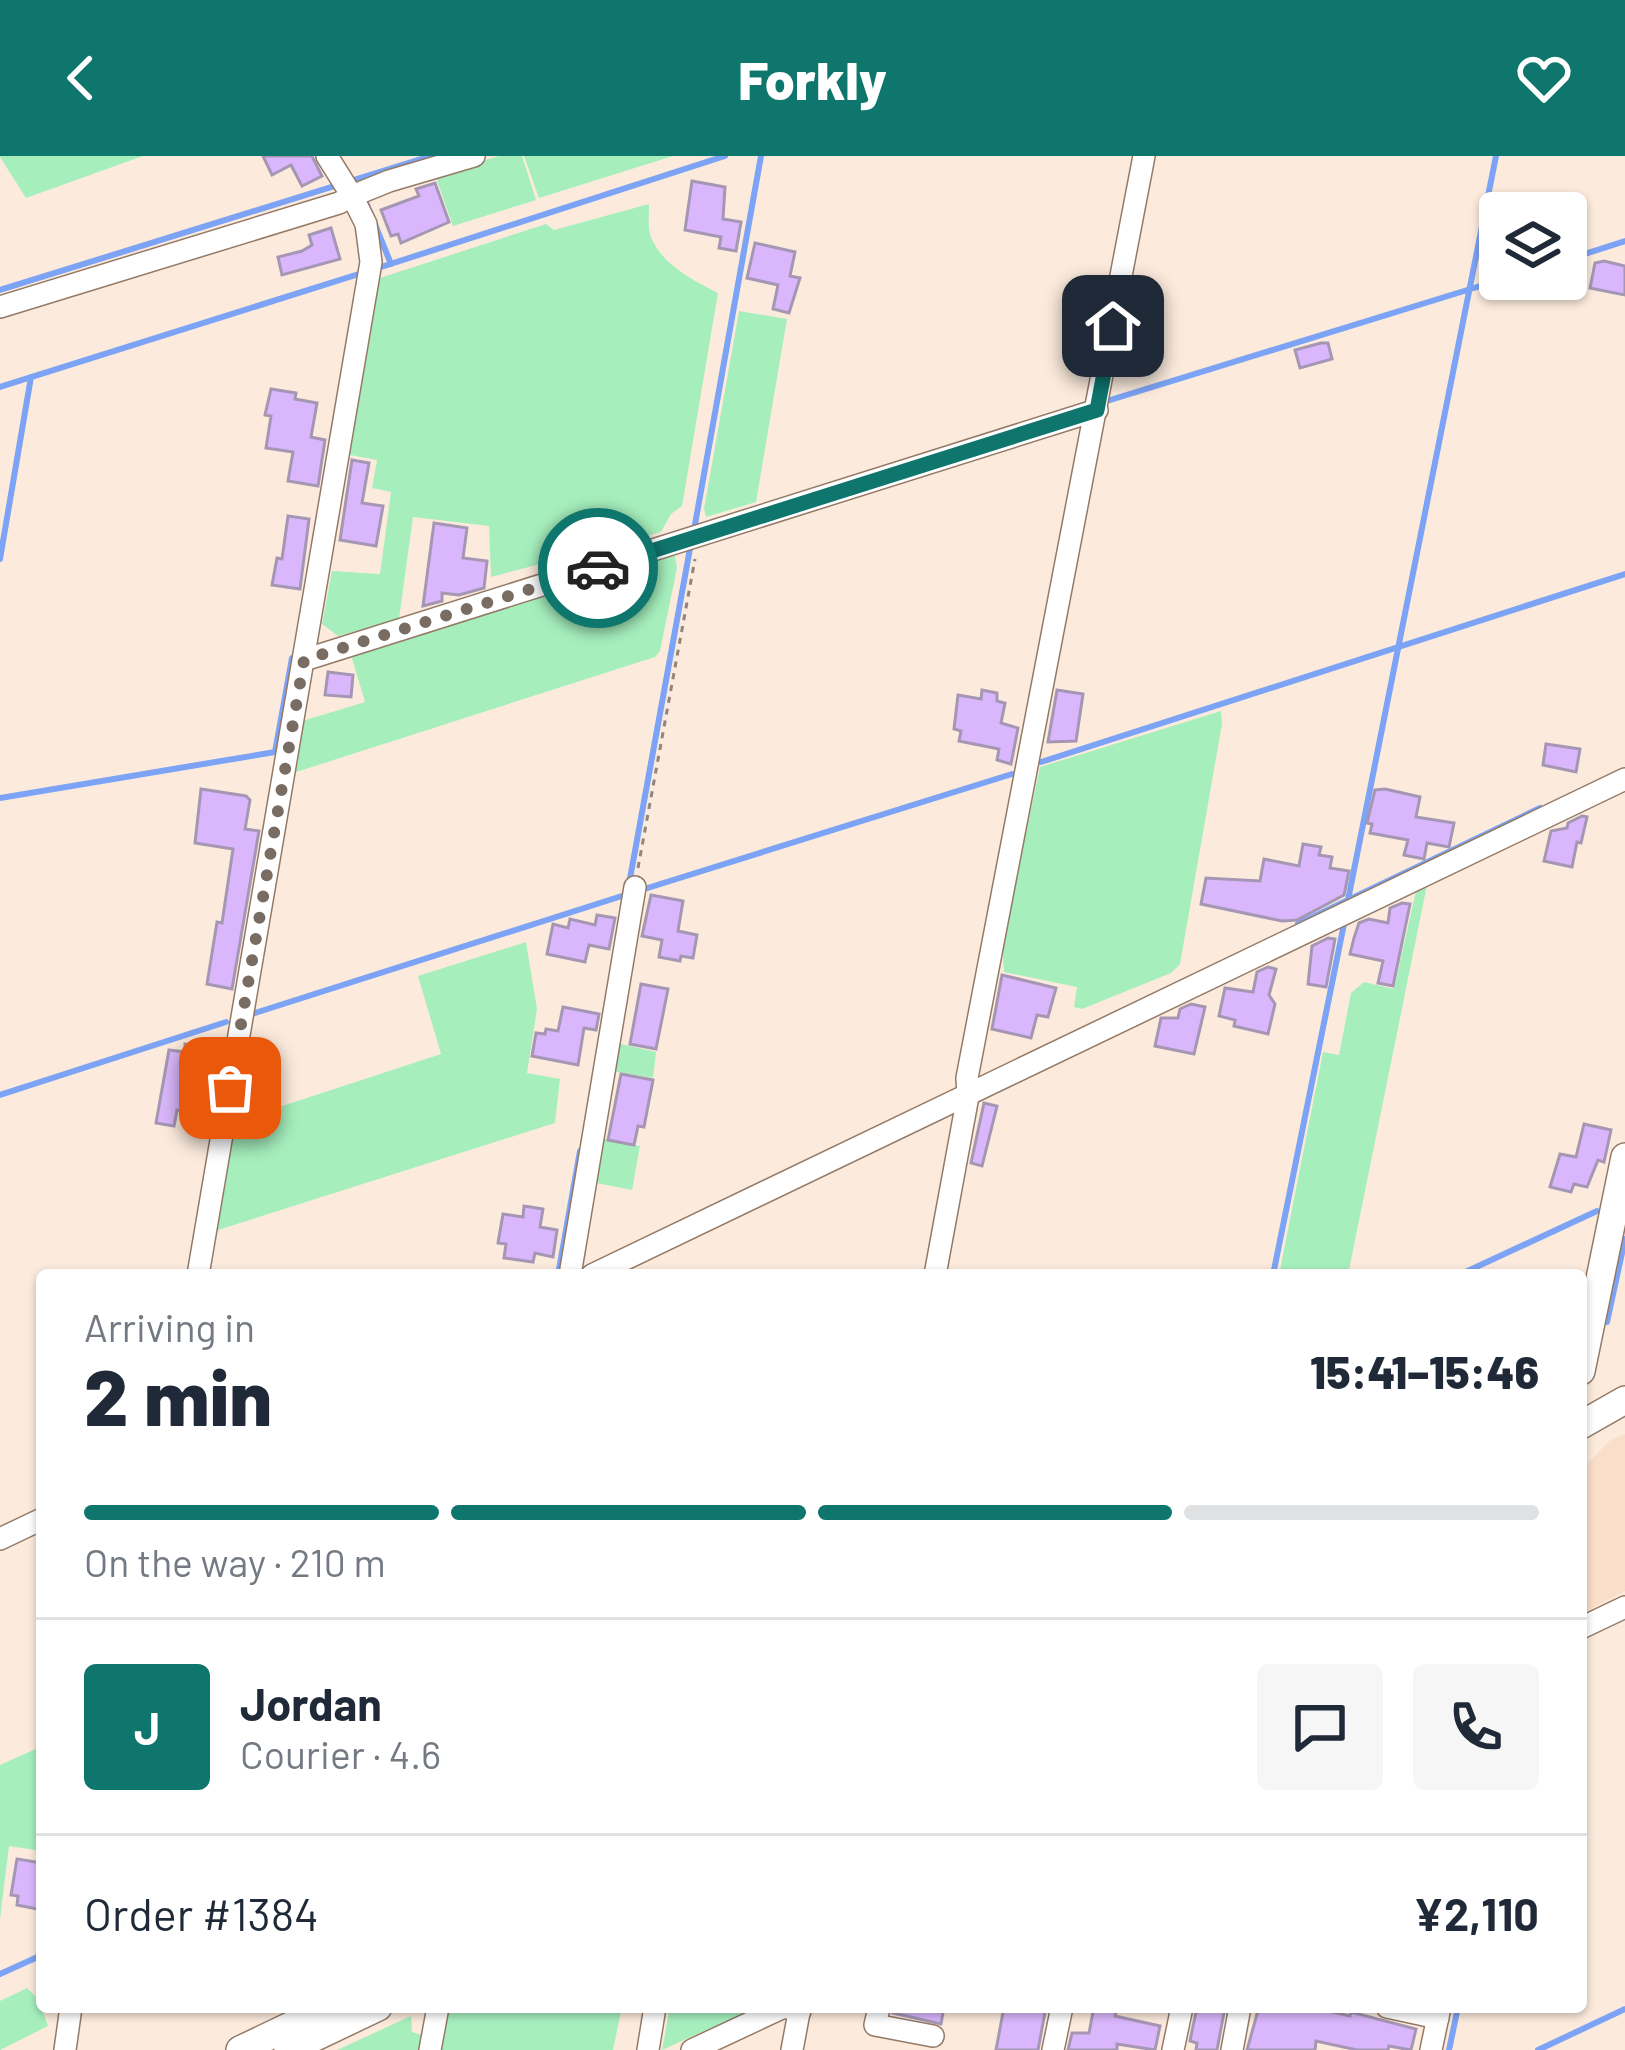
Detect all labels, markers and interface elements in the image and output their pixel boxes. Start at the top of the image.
icon: back [48,45,114,111]
icon: heart [1511,45,1577,111]
text: Forkly [738,46,887,111]
map controls [1479,192,1587,300]
button: layers [1479,192,1587,300]
pin [1062,275,1164,377]
icon: home [1080,293,1146,359]
courier [538,508,658,628]
icon: car [565,535,631,601]
pin [179,1037,281,1139]
icon: bag [197,1055,263,1121]
text: Arriving in [84,1303,255,1350]
text: 15:41–15:46 [1310,1344,1539,1398]
text: 2 min [84,1348,272,1442]
text: On the way · 210 m [84,1538,386,1585]
button: chat [1257,1664,1383,1790]
button: phone [1413,1664,1539,1790]
text: Jordan [240,1676,382,1730]
text: J [134,1700,160,1754]
text: Courier · 4.6 [240,1730,441,1777]
text: Order #1384 [84,1886,319,1940]
text: ¥2,110 [1413,1886,1539,1940]

